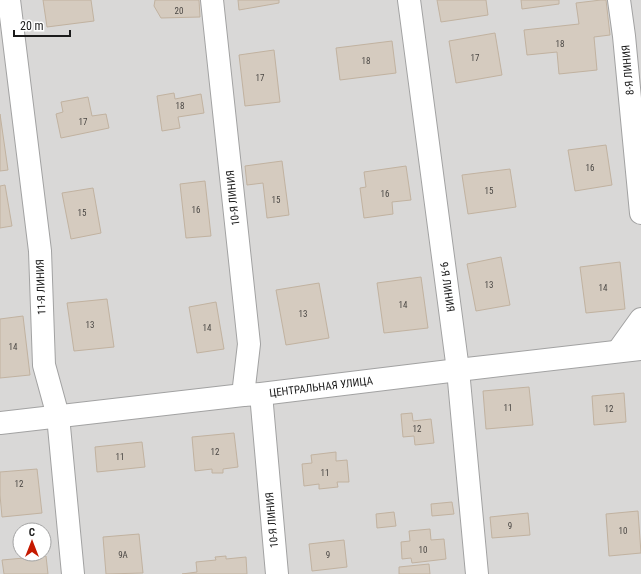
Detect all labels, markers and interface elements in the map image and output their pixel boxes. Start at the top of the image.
house number: 20 [175,6,183,16]
scale bar [14,12,70,38]
text: 20 m [20,19,44,33]
house number: 18 [556,39,564,49]
street label: 8-Я ЛИНИЯ [619,44,637,96]
house number: 17 [471,53,480,63]
house number: 18 [362,56,370,66]
house number: 17 [256,73,265,83]
house number: 18 [176,101,184,111]
house number: 17 [79,117,88,127]
house number: 16 [586,163,594,173]
street label: 10-Я ЛИНИЯ [224,170,242,226]
house number: 15 [485,186,494,196]
house number: 16 [381,189,389,199]
house number: 15 [272,195,281,205]
house number: 16 [192,205,200,215]
house number: 15 [78,208,87,218]
street label: 11-Я ЛИНИЯ [34,259,48,315]
street label: 9-Я ЛИНИЯ [437,261,457,313]
house number: 13 [485,280,493,290]
house number: 14 [599,283,608,293]
house number: 14 [399,300,408,310]
house number: 13 [299,309,307,319]
house number: 13 [86,320,94,330]
house number: 14 [203,323,212,333]
house number: 14 [9,342,18,352]
street label: ЦЕНТРАЛЬНАЯ УЛИЦА [268,374,374,400]
house number: 11 [504,403,512,413]
house number: 12 [605,404,614,414]
house number: 12 [413,424,422,434]
house number: 12 [211,447,220,457]
house number: 11 [116,452,124,462]
house number: 11 [321,468,329,478]
house number: 12 [15,479,24,489]
street label: 10-Я ЛИНИЯ [263,492,281,548]
house number: 9 [508,521,512,531]
north arrow [12,522,52,562]
text: С [29,526,35,539]
house number: 10 [619,526,627,536]
house number: 10 [419,545,427,555]
house number: 9А [118,550,128,560]
house number: 9 [326,550,330,560]

